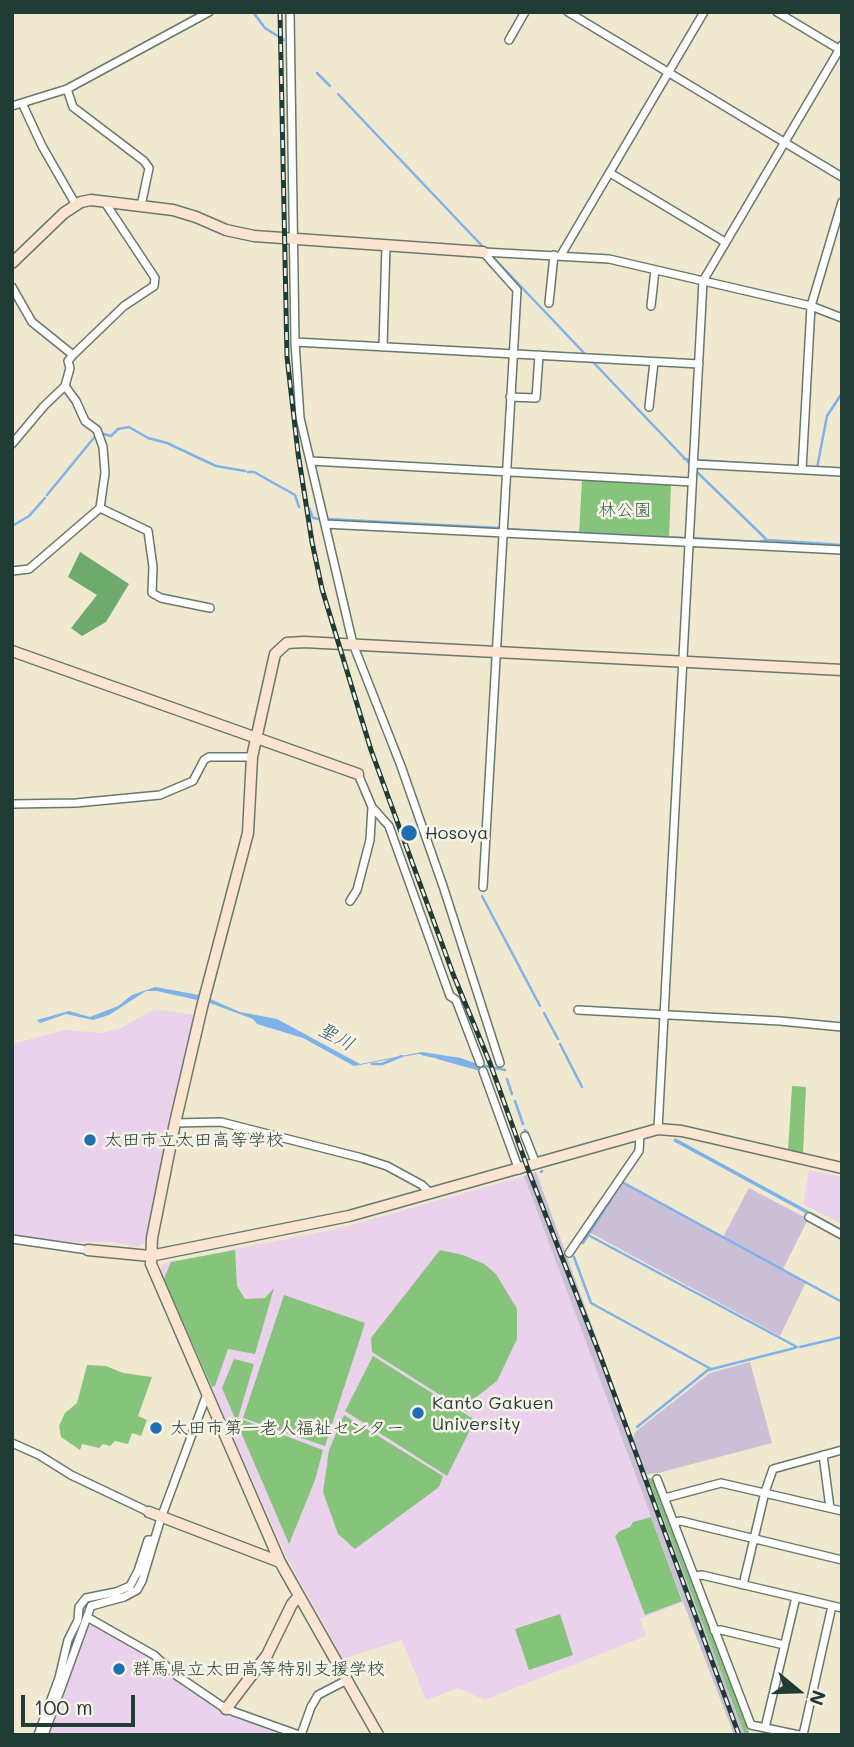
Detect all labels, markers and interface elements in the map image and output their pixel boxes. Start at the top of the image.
park label: 林公園 [598,499,652,521]
place label: Hosoya [425,822,489,844]
marker: Hosoya [399,823,419,843]
water label: 聖川 [314,1018,358,1056]
place label: 太田市立太田高等学校 [104,1129,284,1151]
marker: 太田市立太田高等学校 [82,1132,98,1148]
place label: Kanto Gakuen University [432,1392,554,1434]
marker: Kanto Gakuen University [410,1405,426,1421]
place label: 太田市第一老人福祉センター [170,1417,404,1439]
marker: 太田市第一老人福祉センター [148,1420,164,1436]
north arrow [763,1656,833,1726]
place label: 群馬県立太田高等特別支援学校 [133,1658,385,1680]
marker: 群馬県立太田高等特別支援学校 [111,1661,127,1677]
scale bar [24,1680,138,1724]
text: N [804,1687,832,1709]
text: 100 m [34,1693,93,1720]

